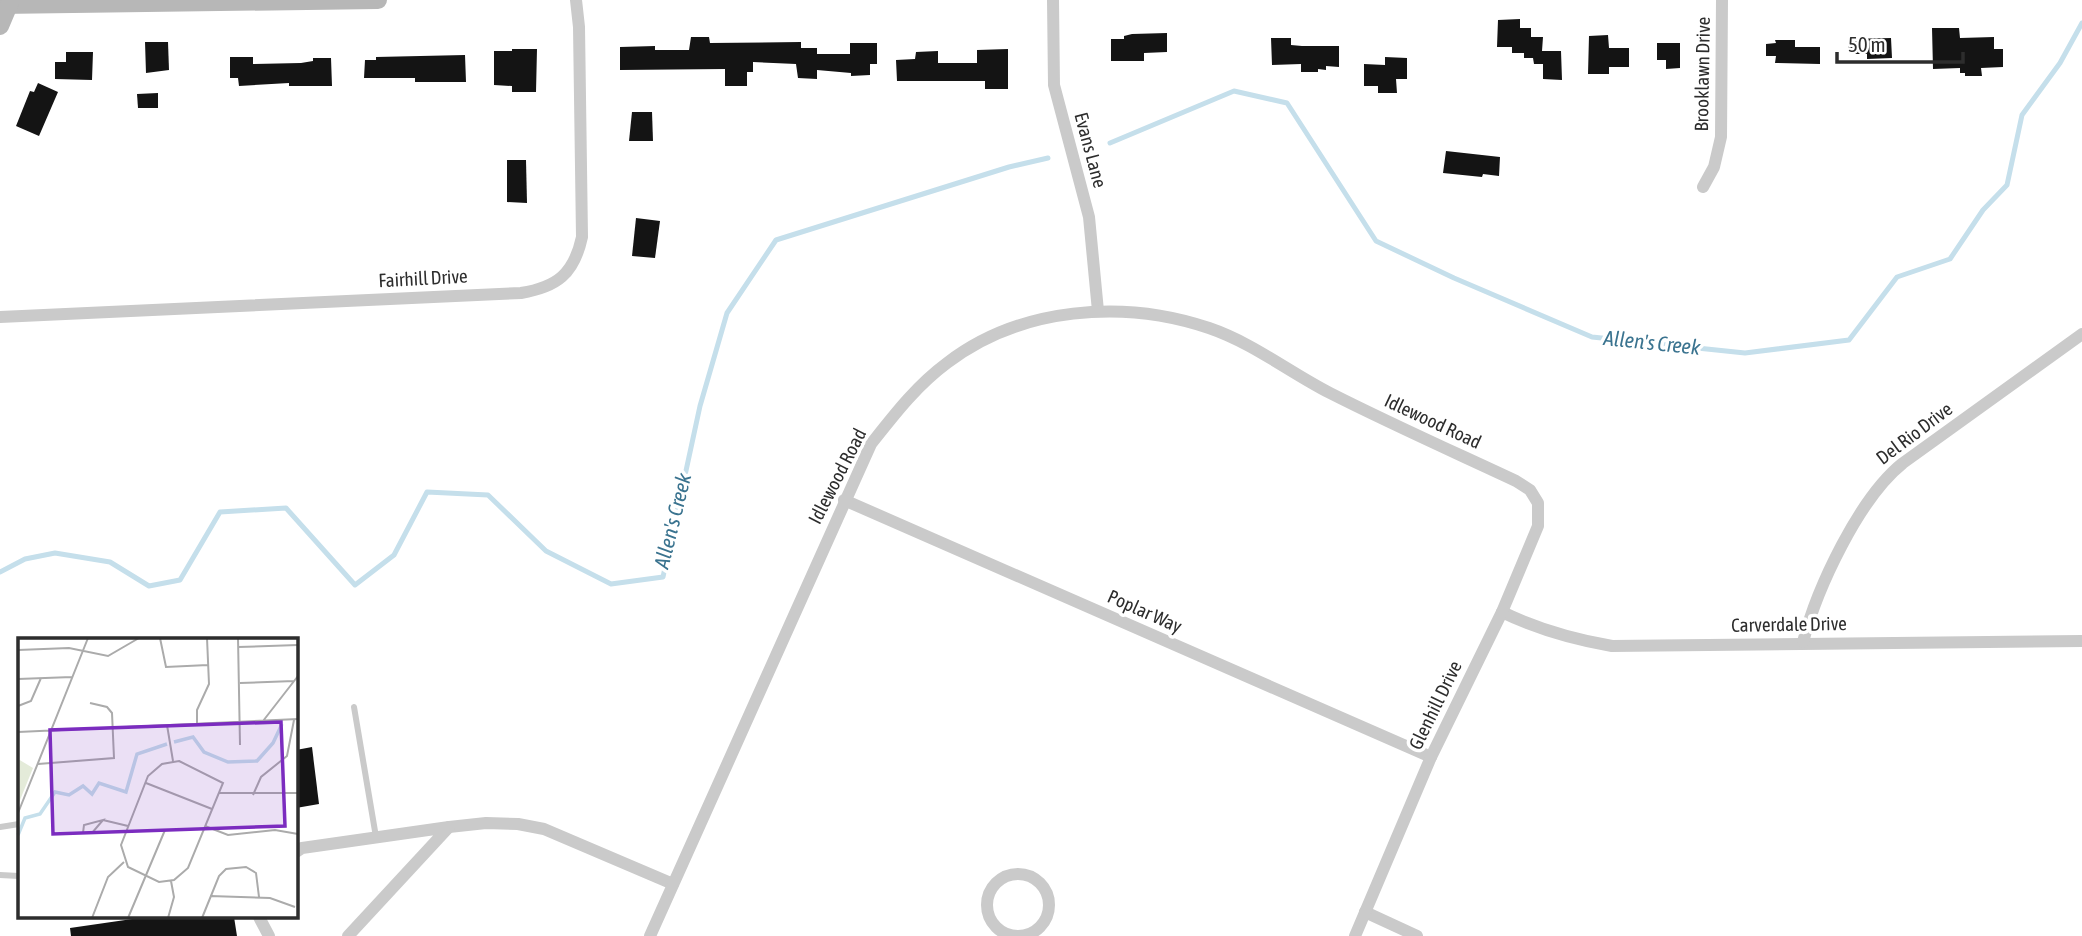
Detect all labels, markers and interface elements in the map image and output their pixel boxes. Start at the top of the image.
street label: Brooklawn Drive [1690,16,1714,132]
scale bar [1837,21,1963,65]
text: 50 m [1848,32,1886,56]
street label: Evans Lane [1070,110,1112,190]
street label: Fairhill Drive [378,265,468,291]
water label: Allen's Creek [1602,325,1702,359]
street label: Idlewood Road [1381,389,1485,453]
street label: Del Rio Drive [1872,397,1956,469]
street label: Idlewood Road [804,425,870,527]
water label: Allen's Creek [648,470,696,572]
street label: Poplar Way [1104,585,1186,637]
street label: Carverdale Drive [1731,612,1847,636]
inset map [18,638,298,918]
street label: Glenhill Drive [1404,657,1466,753]

